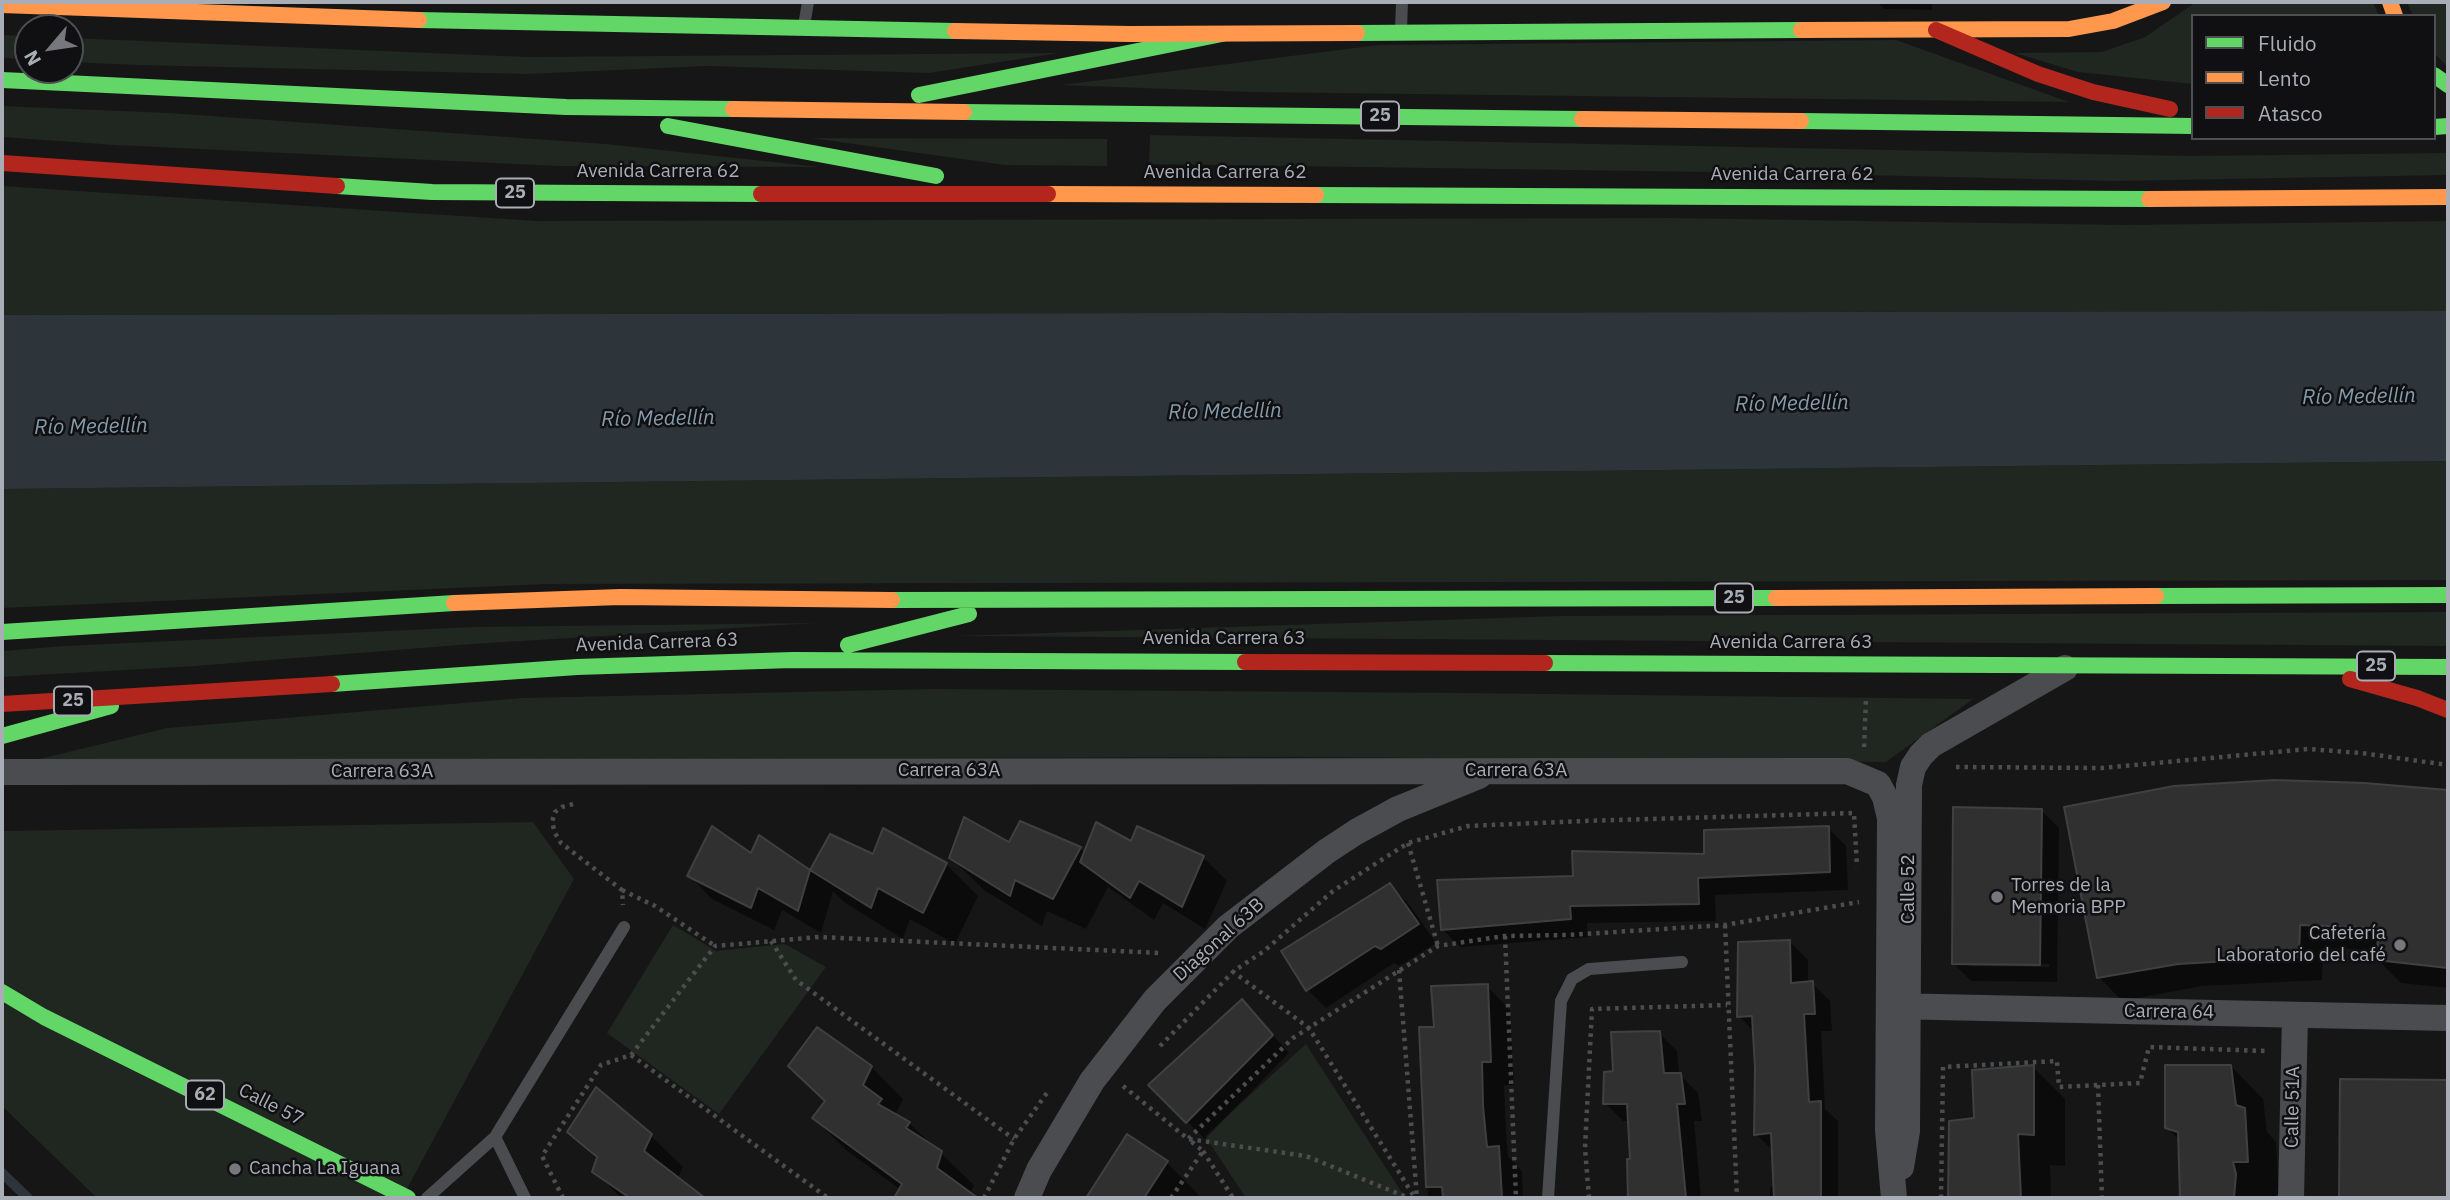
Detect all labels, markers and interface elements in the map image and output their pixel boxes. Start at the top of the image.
north arrow [14,14,84,84]
legend [2191,14,2436,140]
text: Fluido [2258,29,2317,57]
text: N [19,46,46,70]
text: Lento [2258,64,2311,92]
text: Atasco [2258,99,2322,127]
road number: 25 [1361,102,1399,131]
street label: Avenida Carrera 62 [576,161,740,183]
street label: Avenida Carrera 62 [1143,162,1307,184]
street label: Avenida Carrera 62 [1710,164,1874,186]
road number: 25 [496,178,534,208]
water label: Río Medellín [2302,383,2416,411]
water label: Río Medellín [1735,390,1849,418]
water label: Río Medellín [1168,398,1282,426]
water label: Río Medellín [601,405,715,433]
water label: Río Medellín [34,413,148,441]
road number: 25 [1715,584,1753,612]
street label: Avenida Carrera 63 [1142,628,1306,650]
street label: Avenida Carrera 63 [575,629,739,657]
street label: Avenida Carrera 63 [1709,632,1873,654]
road number: 25 [2357,652,2395,680]
road number: 25 [54,686,92,716]
street label: Carrera 63A [898,760,1000,782]
street label: Carrera 63A [1465,760,1567,782]
street label: Carrera 63A [331,761,433,783]
street label: Calle 52 [1898,854,1920,924]
place label: Torres de la Memoria BPP [2011,875,2126,919]
marker: Torres de la Memoria BPP [1989,889,2005,905]
street label: Diagonal 63B [1169,893,1269,987]
place label: Cafetería Laboratorio del café [2216,923,2386,967]
marker: Cafetería Laboratorio del café [2392,937,2408,953]
street label: Carrera 64 [2124,1000,2214,1024]
street label: Calle 51A [2281,1066,2305,1148]
street label: Calle 57 [235,1079,307,1131]
road number: 62 [186,1080,224,1110]
place label: Cancha La Iguana [249,1158,400,1180]
marker: Cancha La Iguana [227,1161,243,1177]

